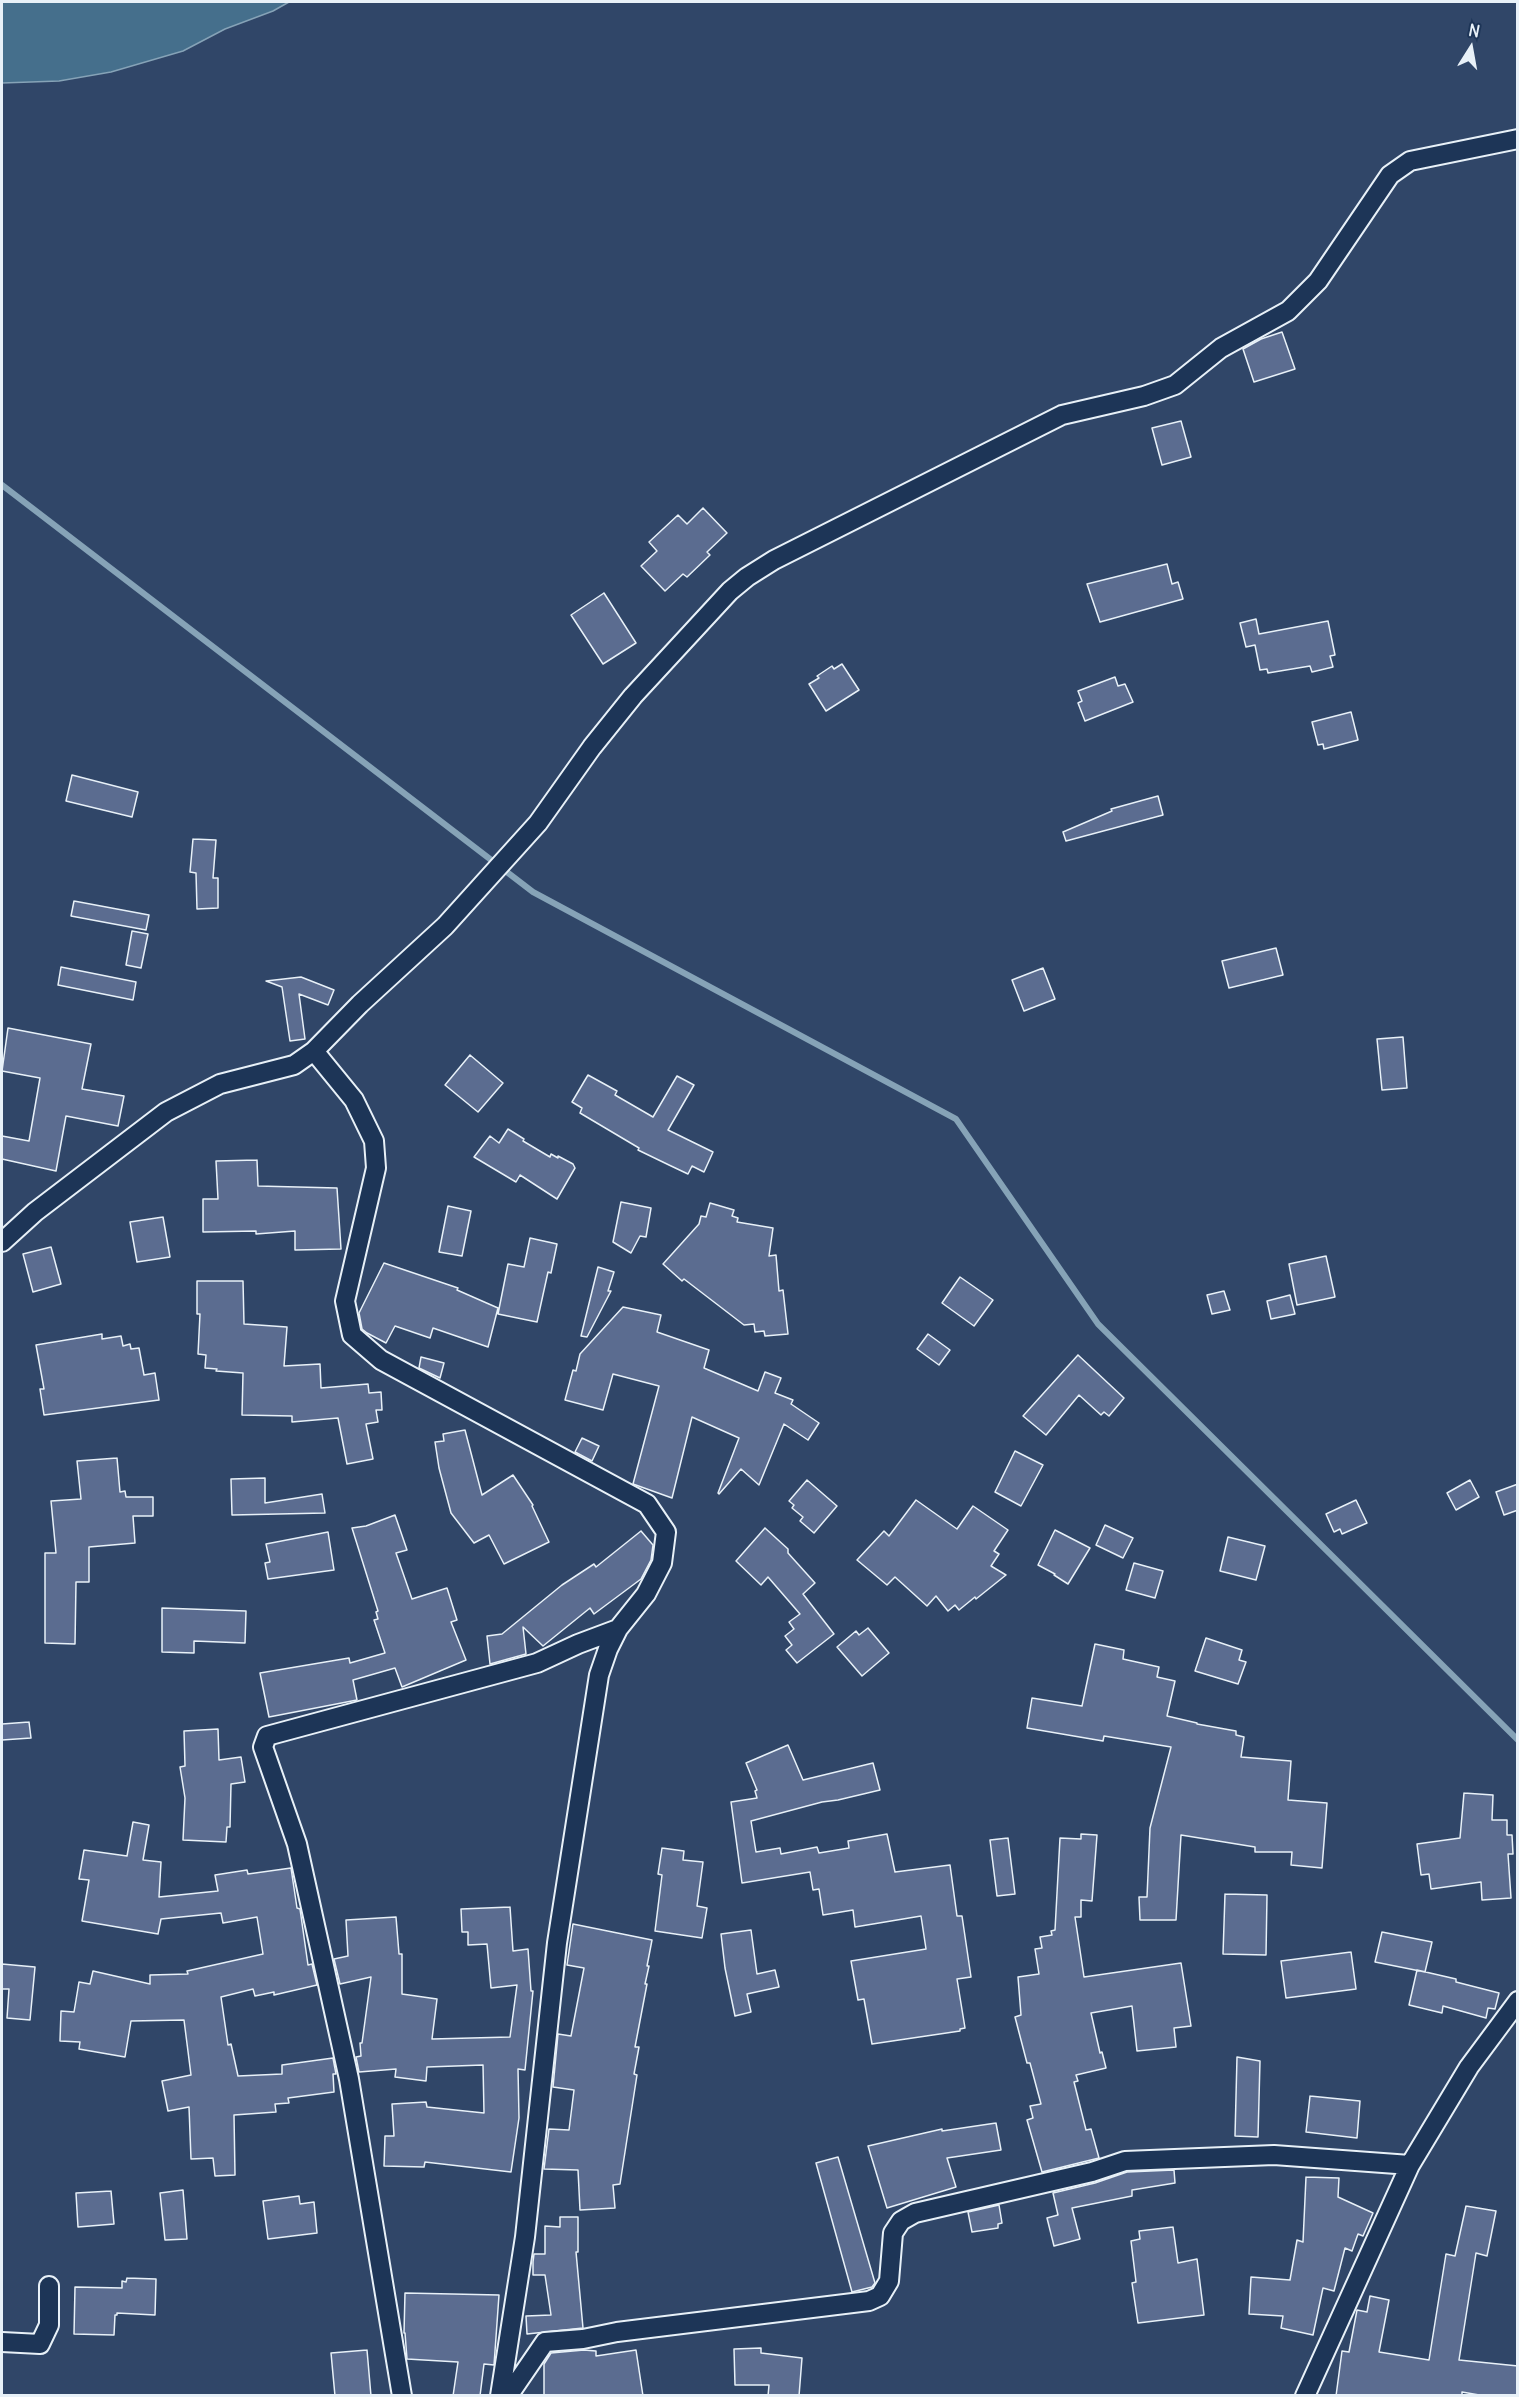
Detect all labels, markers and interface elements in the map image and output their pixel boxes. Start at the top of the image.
north arrow [1441,18,1501,78]
text: N [1467,19,1482,41]

